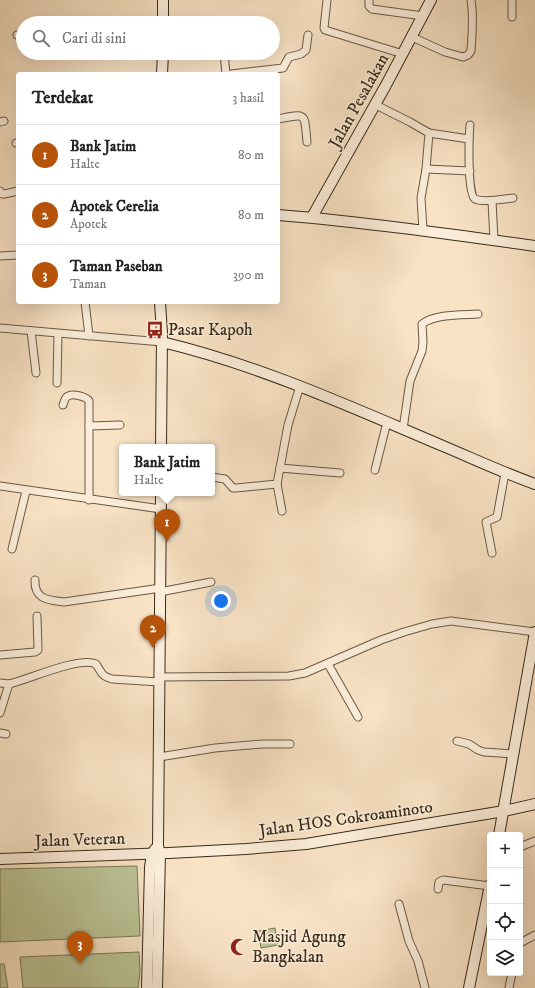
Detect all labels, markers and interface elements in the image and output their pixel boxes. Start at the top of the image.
search box [16,16,280,60]
icon: search [30,27,52,49]
text: Cari di sini [62,29,126,48]
street label: Jalan Pesalakan [323,50,394,154]
text: Terdekat [32,87,93,109]
text: 3 hasil [232,90,264,106]
text: Bank Jatim [70,137,136,156]
text: 1 [43,147,47,163]
text: 80 m [238,147,264,163]
text: Halte [70,156,100,172]
text: Apotek Cerelia [70,197,159,216]
text: 2 [42,207,48,223]
text: 80 m [238,207,264,223]
text: Apotek [70,216,107,232]
text: Taman Paseban [70,257,163,276]
text: 3 [43,267,47,283]
text: 390 m [233,267,264,283]
text: Taman [70,276,106,292]
place label: Pasar Kapoh [168,319,253,341]
bus stop icon: Pasar Kapoh [145,320,165,340]
popup [119,444,215,496]
text: Bank Jatim [134,453,200,472]
text: Halte [134,472,164,488]
pin: 1 [154,509,180,542]
your location [211,591,231,611]
pin: 2 [140,615,166,648]
street label: Jalan HOS Cokroaminoto [256,796,434,842]
street label: Jalan Veteran [32,827,126,853]
map controls [487,832,523,976]
button: + [487,832,523,868]
button: − [487,868,523,904]
button: locate [487,904,523,940]
place label: Masjid Agung Bangkalan [252,926,346,968]
pin: 3 [67,931,93,964]
mosque icon: Masjid Agung Bangkalan [229,937,249,957]
button: layers [487,940,523,976]

